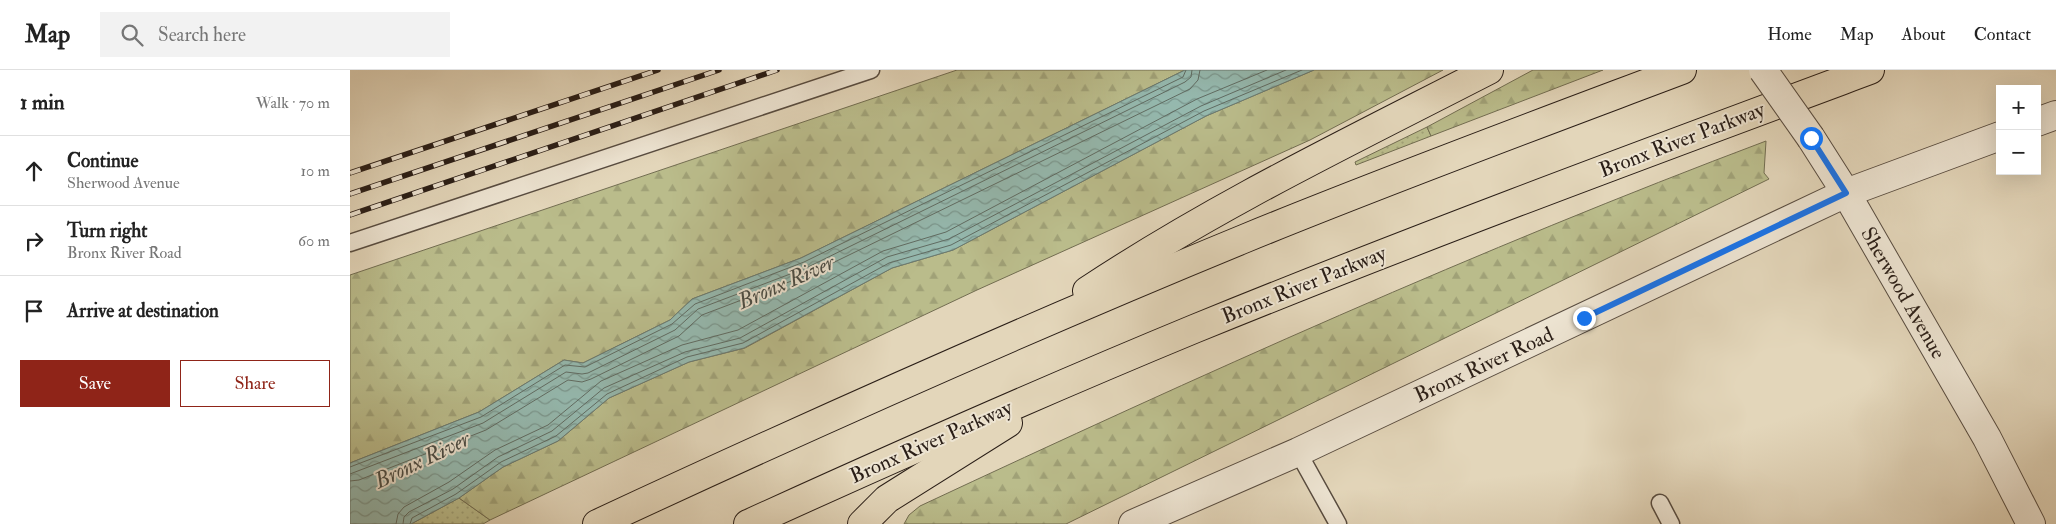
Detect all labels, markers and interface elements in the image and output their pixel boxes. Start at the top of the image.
search box [100,12,450,57]
text: Map [25,19,70,50]
icon: search [118,21,146,49]
text: Search here [158,23,246,47]
text: Home [1767,23,1812,46]
text: Map [1840,23,1874,46]
text: About [1902,23,1946,46]
text: Contact [1974,23,2031,46]
map controls [1996,85,2041,175]
button: + [1996,85,2041,130]
text: 1 min [20,89,65,116]
text: Walk · 70 m [256,93,330,113]
street label: Bronx River Parkway [1595,96,1769,184]
route start [1800,127,1823,150]
button: − [1996,130,2041,175]
text: Continue [67,149,138,173]
icon: ahead [20,157,48,185]
text: 10 m [300,161,330,181]
text: Sherwood Avenue [67,173,180,193]
text: Turn right [67,219,147,243]
street label: Sherwood Avenue [1854,222,1952,364]
icon: right [20,227,48,255]
text: 60 m [298,231,330,251]
street label: Bronx River Parkway [1218,239,1391,330]
text: Bronx River Road [67,243,182,263]
water label: Bronx River [732,248,840,316]
icon: arrive [20,297,48,325]
text: Arrive at destination [67,299,219,323]
route end [1573,307,1596,330]
street label: Bronx River Road [1410,321,1558,409]
button: Save [20,360,170,407]
button: Share [180,360,330,407]
street label: Bronx River Parkway [846,394,1017,490]
water label: Bronx River [369,424,476,496]

